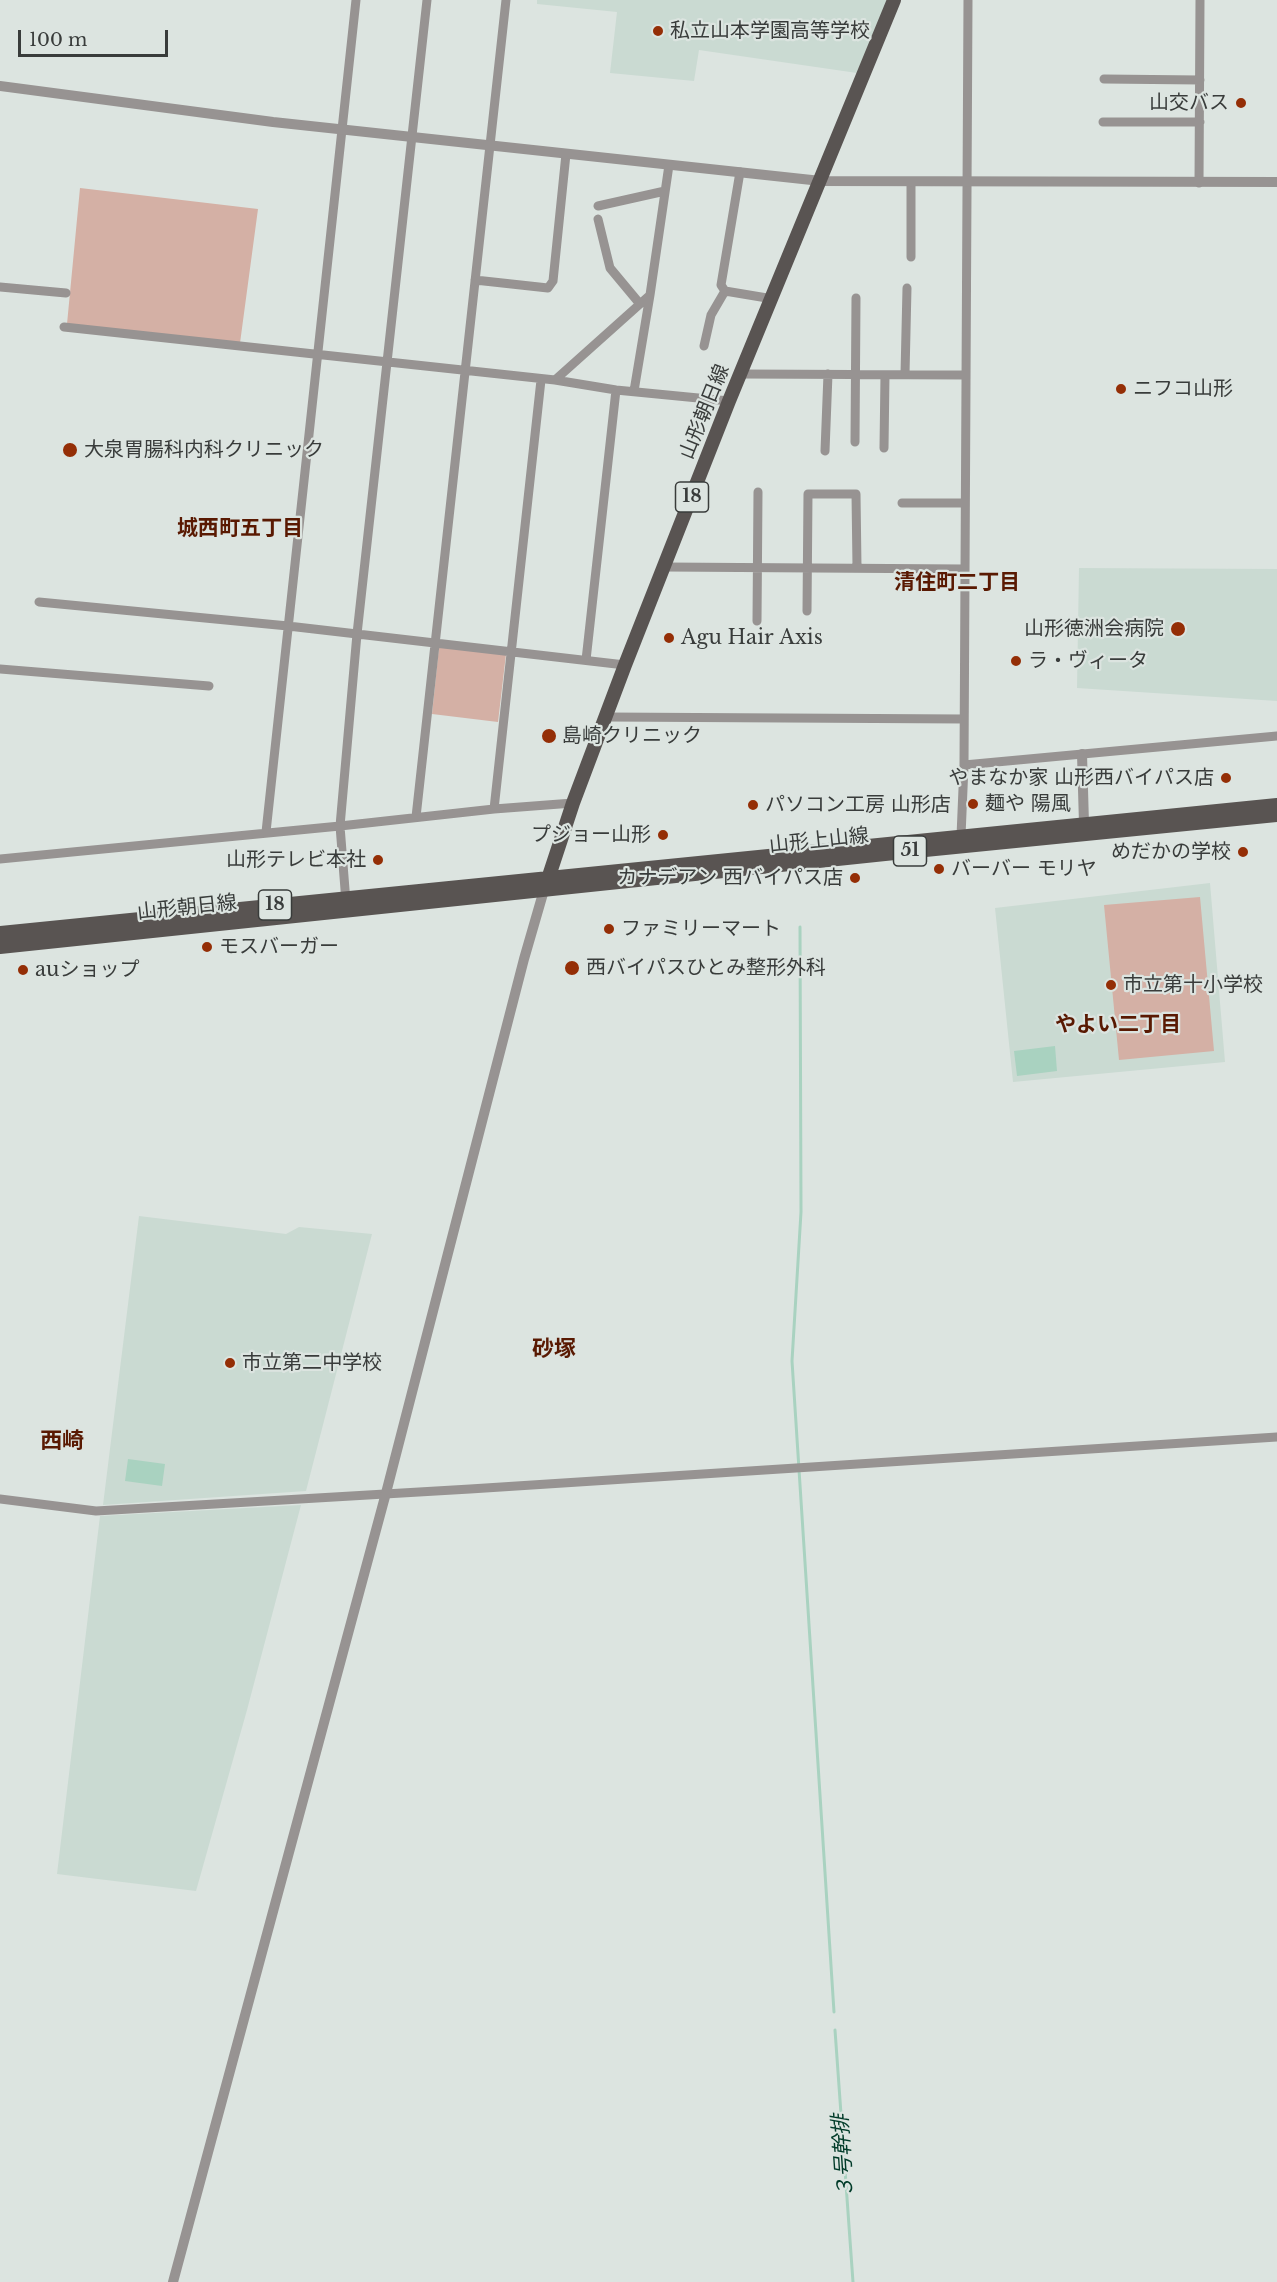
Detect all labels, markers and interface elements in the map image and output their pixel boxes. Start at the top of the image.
scale bar [21,18,171,56]
place label: 私立山本学園高等学校 [670,19,870,43]
marker: 私立山本学園高等学校 [651,24,665,38]
text: 100 m [29,29,87,51]
place label: 山交バス [1149,91,1229,115]
marker: 山交バス [1234,96,1248,110]
street label: 山形朝日線 [675,361,735,463]
place label: ニフコ山形 [1133,377,1233,401]
marker: ニフコ山形 [1114,382,1128,396]
place label: 大泉胃腸科内科クリニック [84,438,324,462]
marker: 大泉胃腸科内科クリニック [61,441,79,459]
road number: 18 [676,482,708,512]
district label: 城西町五丁目 [177,516,303,542]
district label: 清住町二丁目 [894,570,1020,596]
place label: 山形徳洲会病院 [1024,617,1164,641]
marker: 山形徳洲会病院 [1169,620,1187,638]
place label: Agu Hair Axis [681,626,823,650]
marker: Agu Hair Axis [662,631,676,645]
place label: ラ・ヴィータ [1028,649,1148,673]
marker: ラ・ヴィータ [1009,654,1023,668]
place label: 島崎クリニック [562,724,702,748]
marker: 島崎クリニック [540,727,558,745]
place label: やまなか家 山形西バイパス店 [948,766,1214,790]
marker: やまなか家 山形西バイパス店 [1219,771,1233,785]
place label: 麺や 陽風 [985,792,1071,816]
place label: パソコン工房 山形店 [765,793,951,817]
marker: 麺や 陽風 [966,797,980,811]
marker: パソコン工房 山形店 [746,798,760,812]
place label: プジョー山形 [531,823,651,847]
street label: 山形上山線 [768,824,870,858]
marker: プジョー山形 [656,828,670,842]
road number: 51 [894,836,926,866]
place label: めだかの学校 [1111,840,1231,864]
marker: めだかの学校 [1236,845,1250,859]
place label: 山形テレビ本社 [226,848,366,872]
marker: 山形テレビ本社 [371,853,385,867]
place label: バーバー モリヤ [951,857,1097,881]
marker: バーバー モリヤ [932,862,946,876]
place label: カナデアン 西バイパス店 [617,866,843,890]
marker: カナデアン 西バイパス店 [848,871,862,885]
road number: 18 [258,890,292,920]
street label: 山形朝日線 [136,891,238,925]
place label: ファミリーマート [621,917,781,941]
marker: ファミリーマート [602,922,616,936]
place label: モスバーガー [219,935,339,959]
marker: モスバーガー [200,940,214,954]
place label: 西バイパスひとみ整形外科 [586,956,826,980]
place label: auショップ [35,958,139,982]
marker: 西バイパスひとみ整形外科 [563,959,581,977]
marker: auショップ [16,963,30,977]
place label: 市立第十小学校 [1123,973,1263,997]
marker: 市立第十小学校 [1104,978,1118,992]
district label: やよい二丁目 [1055,1012,1181,1038]
district label: 砂塚 [532,1337,576,1363]
place label: 市立第二中学校 [242,1351,382,1375]
marker: 市立第二中学校 [223,1356,237,1370]
district label: 西崎 [40,1429,84,1455]
water label: ３号幹排 [829,2113,859,2199]

